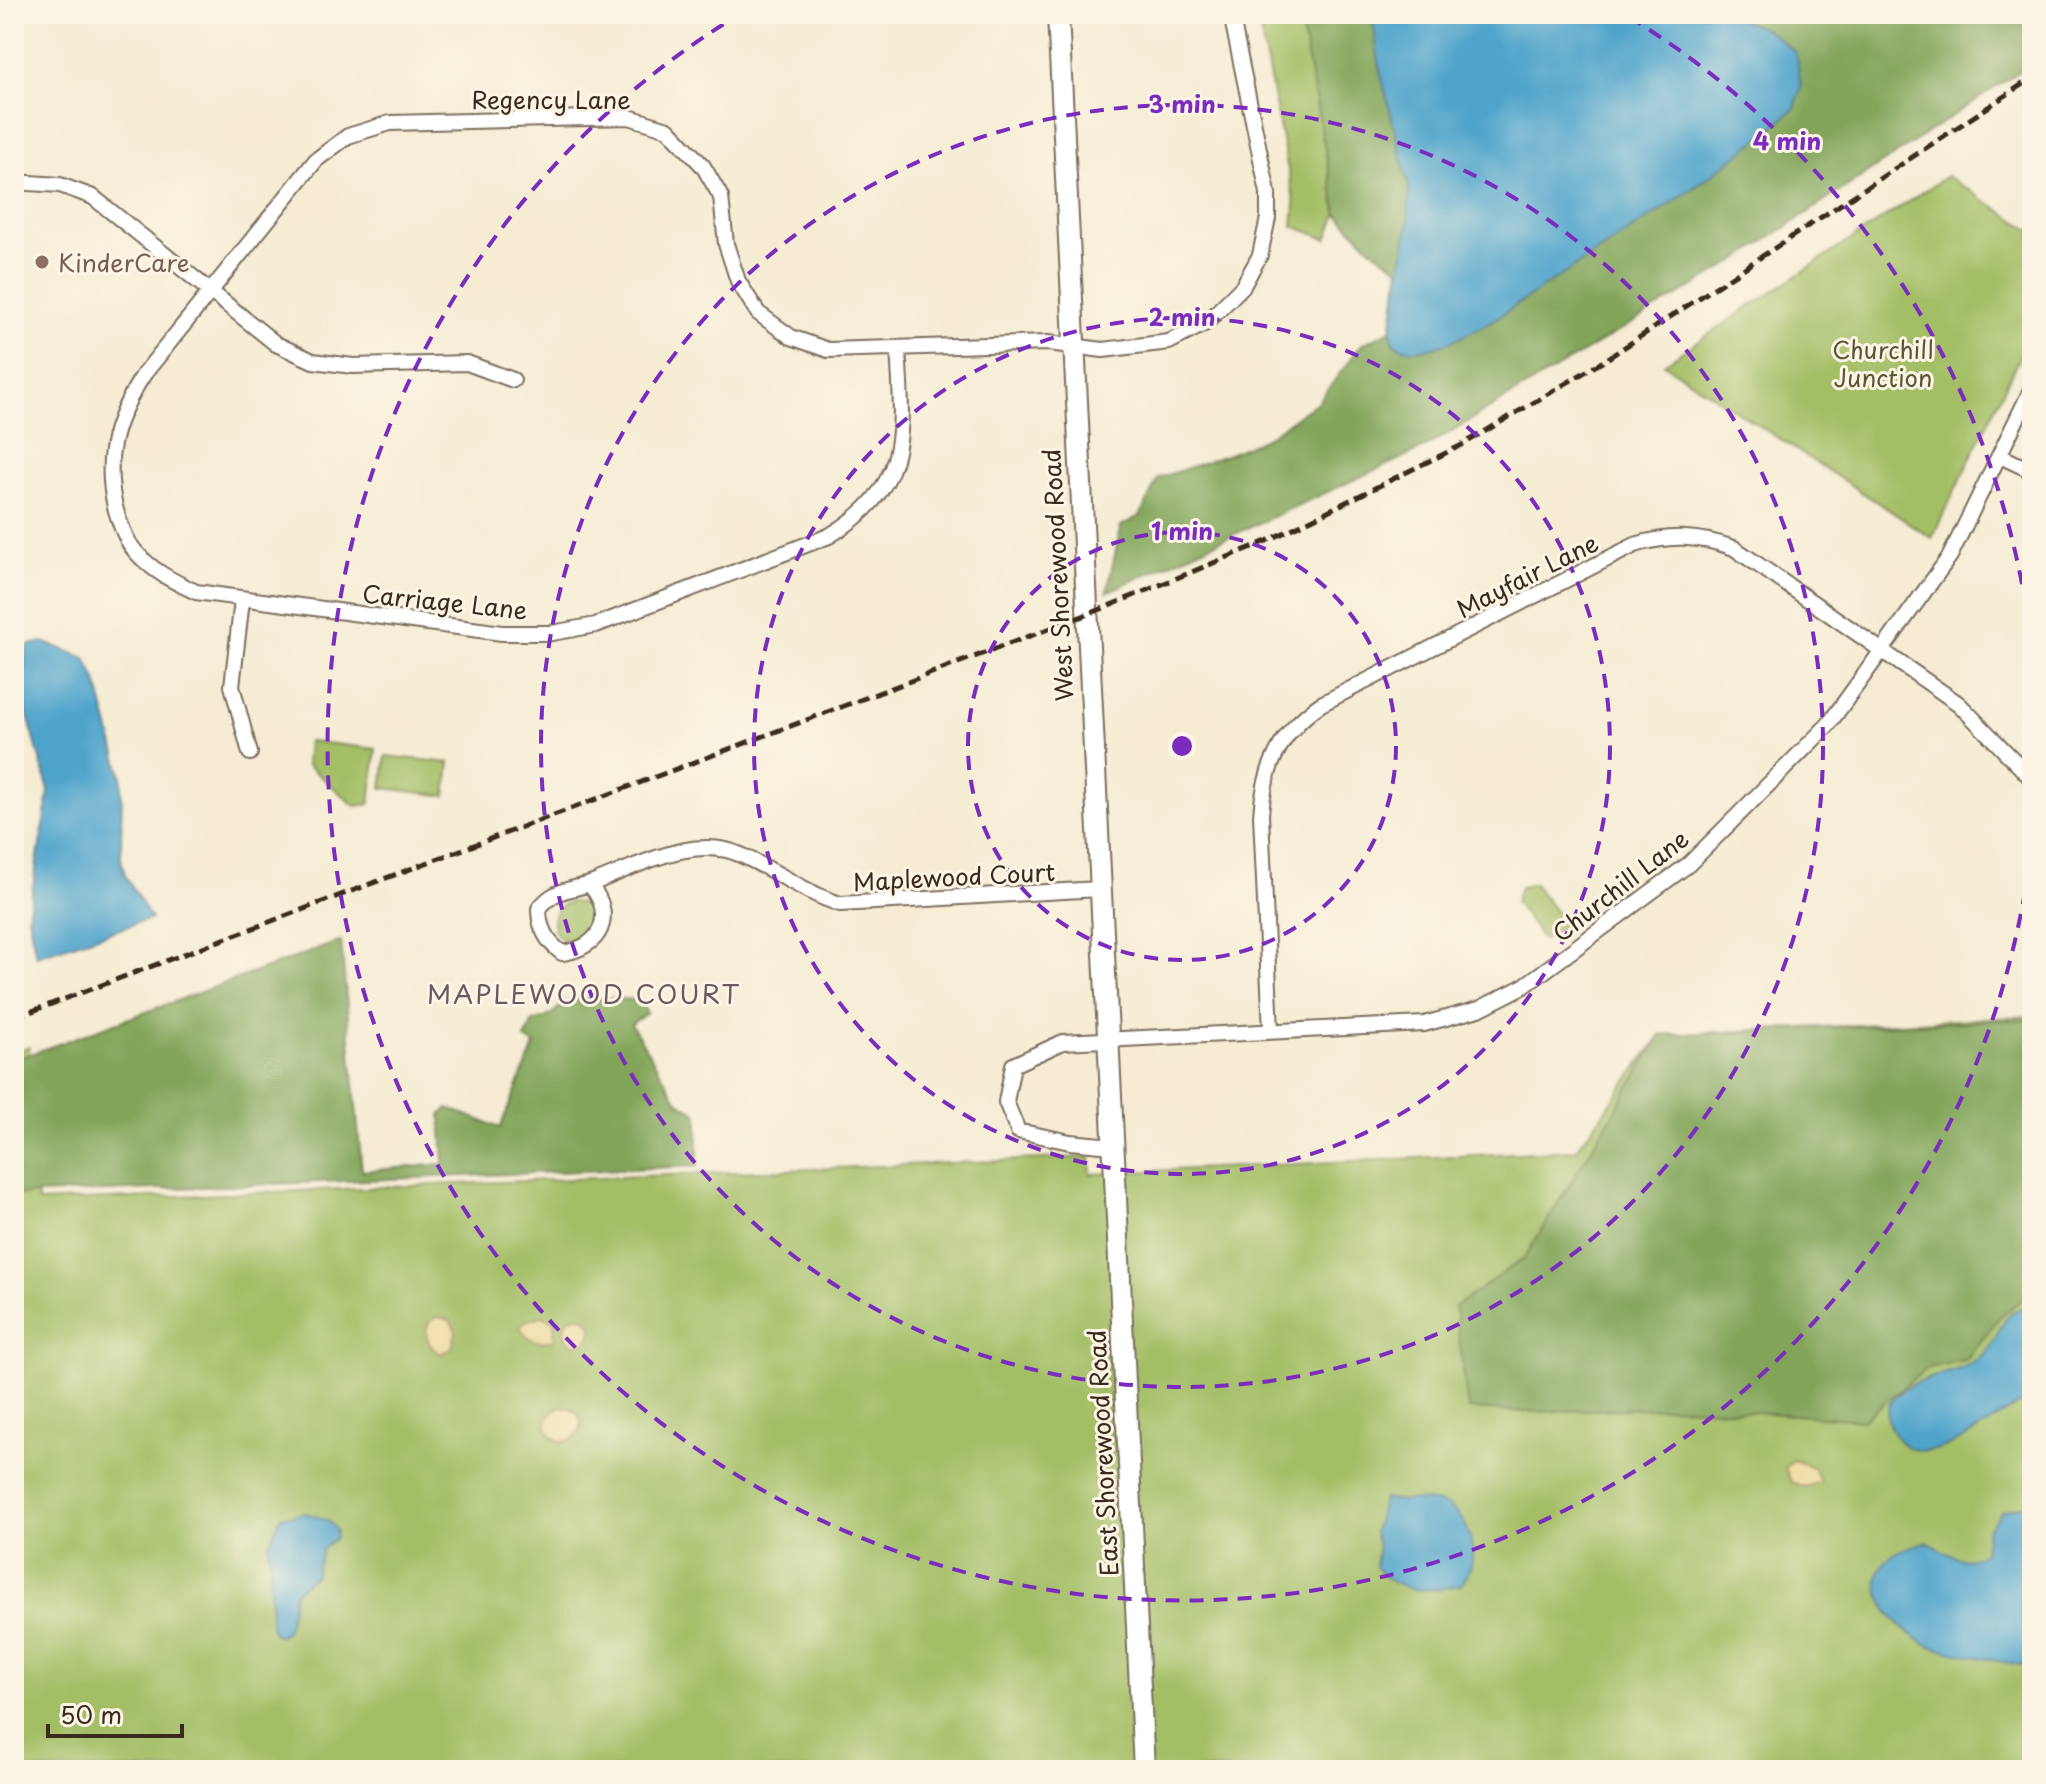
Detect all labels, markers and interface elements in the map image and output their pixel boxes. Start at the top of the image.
street label: Regency Lane [471,81,631,117]
text: 3 min [1148,85,1216,121]
text: 4 min [1753,122,1821,158]
place label: KinderCare [58,244,190,280]
marker: KinderCare [33,253,51,271]
text: 2 min [1148,298,1216,334]
park label: Churchill Junction [1832,331,1934,395]
street label: West Shorewood Road [1032,448,1082,702]
text: 1 min [1151,512,1213,548]
street label: Mayfair Lane [1450,524,1604,626]
street label: Carriage Lane [361,574,529,628]
centre of rings [1168,732,1196,760]
street label: Churchill Lane [1544,820,1696,950]
street label: Maplewood Court [852,853,1056,899]
district label: MAPLEWOOD COURT [427,974,741,1013]
street label: East Shorewood Road [1078,1329,1126,1577]
scale bar [48,1688,182,1738]
text: 50 m [60,1696,122,1732]

